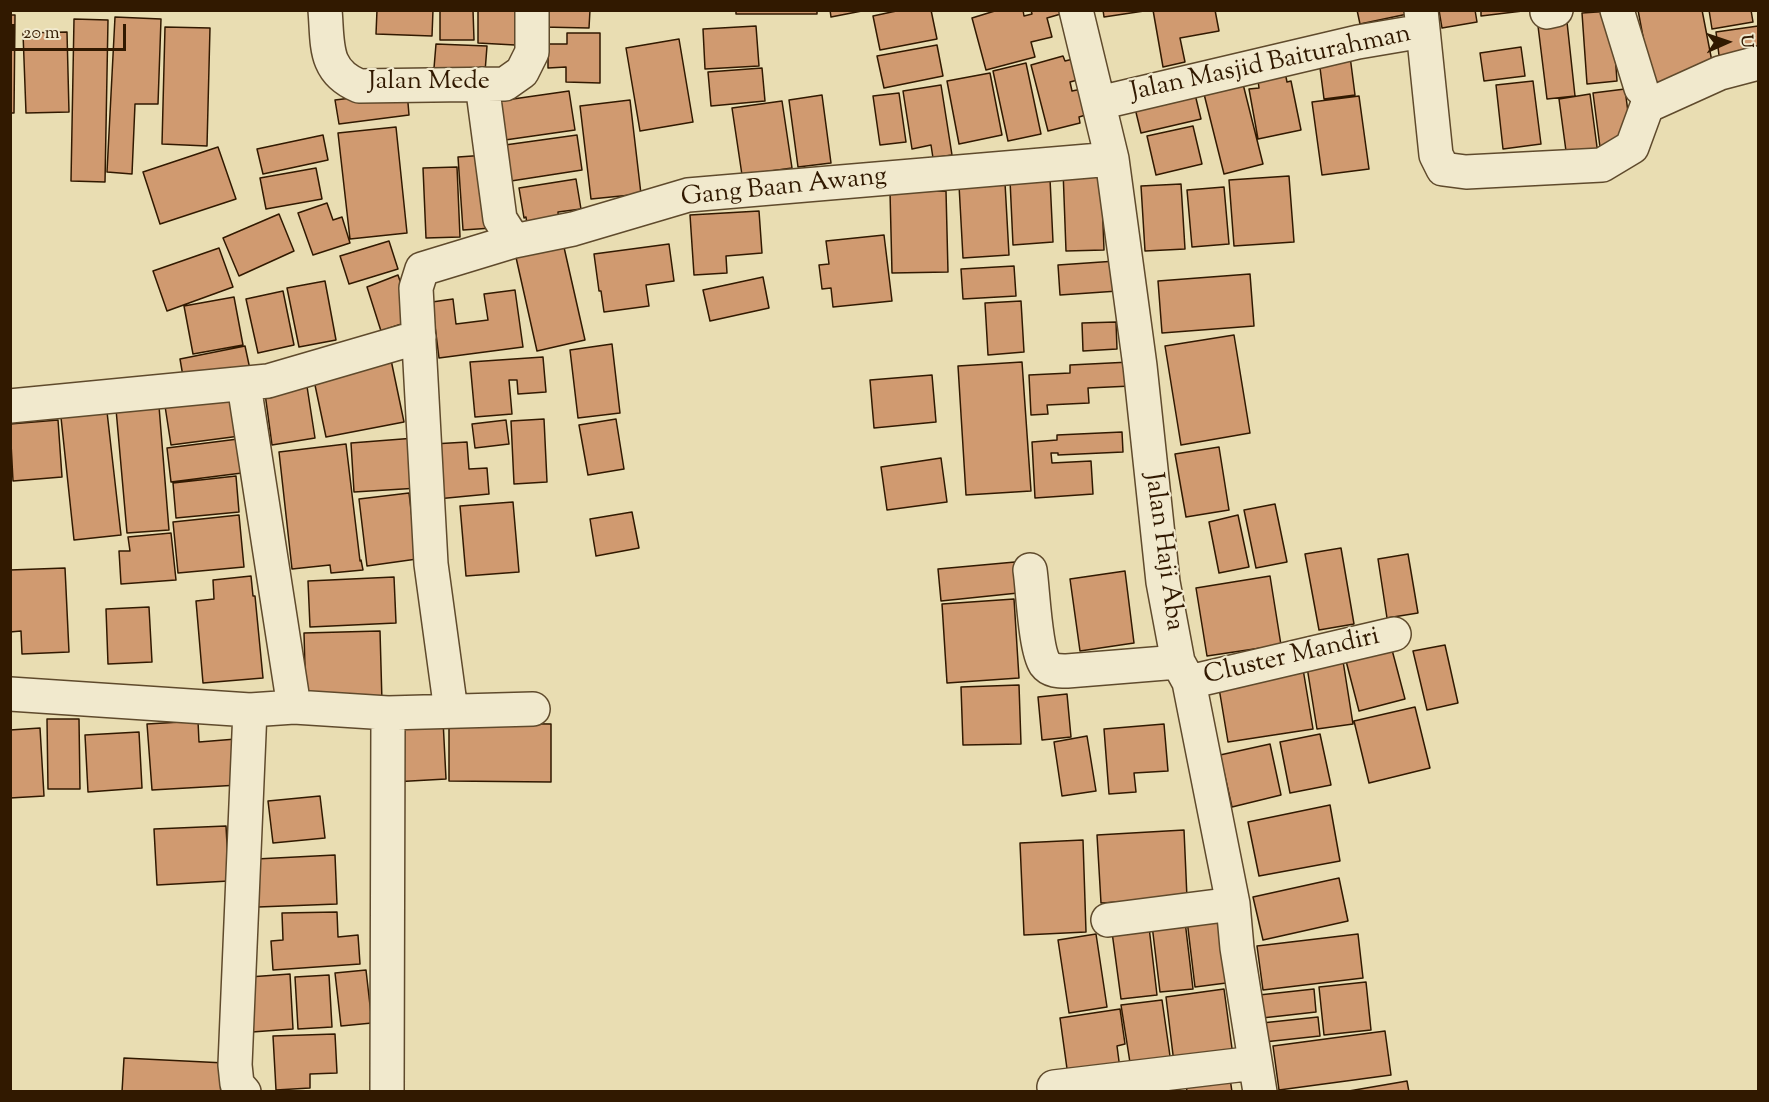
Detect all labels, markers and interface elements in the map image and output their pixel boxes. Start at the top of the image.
scale bar [15,12,129,50]
north arrow [1697,12,1757,72]
street label: Jalan Masjid Baiturahman [1128,20,1414,110]
text: 20 m [23,21,60,47]
text: U [1734,34,1757,48]
street label: Jalan Mede [368,68,490,100]
street label: Gang Baan Awang [680,163,888,215]
street label: Jalan Haji Aba [1135,471,1189,633]
street label: Cluster Mandiri [1201,623,1383,693]

